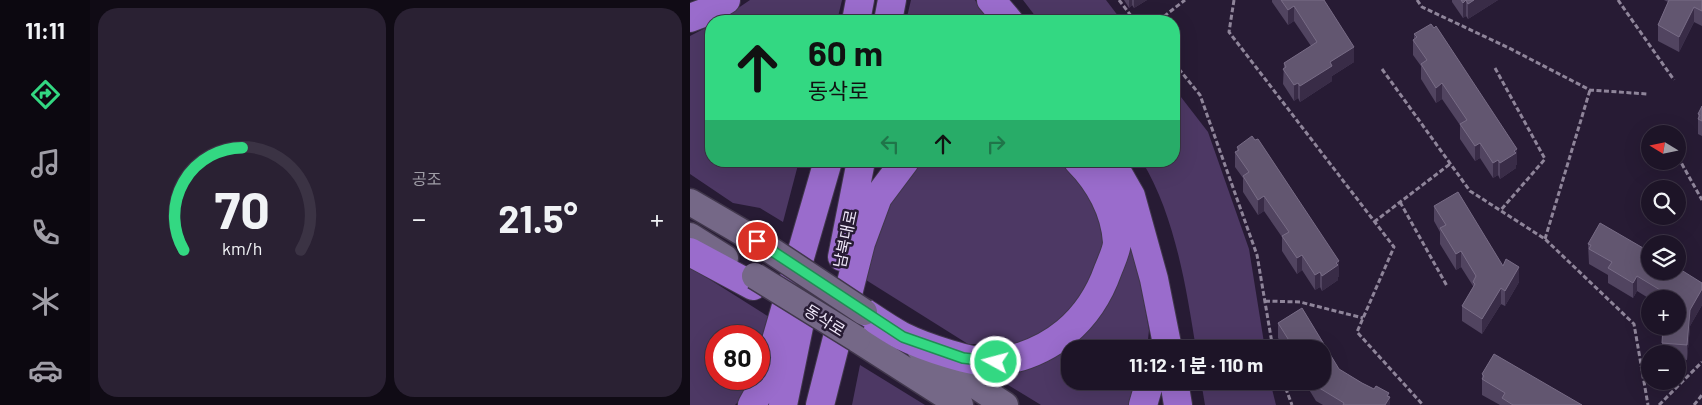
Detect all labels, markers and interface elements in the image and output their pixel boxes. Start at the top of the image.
text: 11:11 [25,17,65,43]
text: 60 m [808,31,883,73]
icon: ahead [725,35,790,100]
icon: directions [28,77,63,112]
text: 동삭로 [808,77,869,103]
north arrow [1641,125,1686,170]
map controls [1641,125,1686,390]
icon: left [876,130,904,158]
icon: ahead [929,130,957,158]
icon: right [982,130,1010,158]
icon: music [28,146,63,181]
text: 공조 [412,169,441,188]
text: 70 [214,177,270,239]
button: search [1641,180,1686,225]
text: 21.5° [498,195,578,241]
text: − [412,201,426,235]
text: + [650,201,664,235]
street label: 남북대로 [829,208,860,270]
icon: phone [28,215,63,250]
pin [736,220,778,262]
icon: arrive [743,227,771,255]
button: layers [1641,235,1686,280]
text: km/h [222,237,262,259]
icon: climate [28,284,63,319]
button: + [1641,290,1686,335]
street label: 동삭로 [802,300,849,339]
speed limit sign: 80 [705,325,770,390]
position arrow [969,335,1021,387]
button: − [1641,345,1686,390]
icon: car [28,353,63,388]
text: 11:12 · 1 분 · 110 m [1129,353,1263,376]

